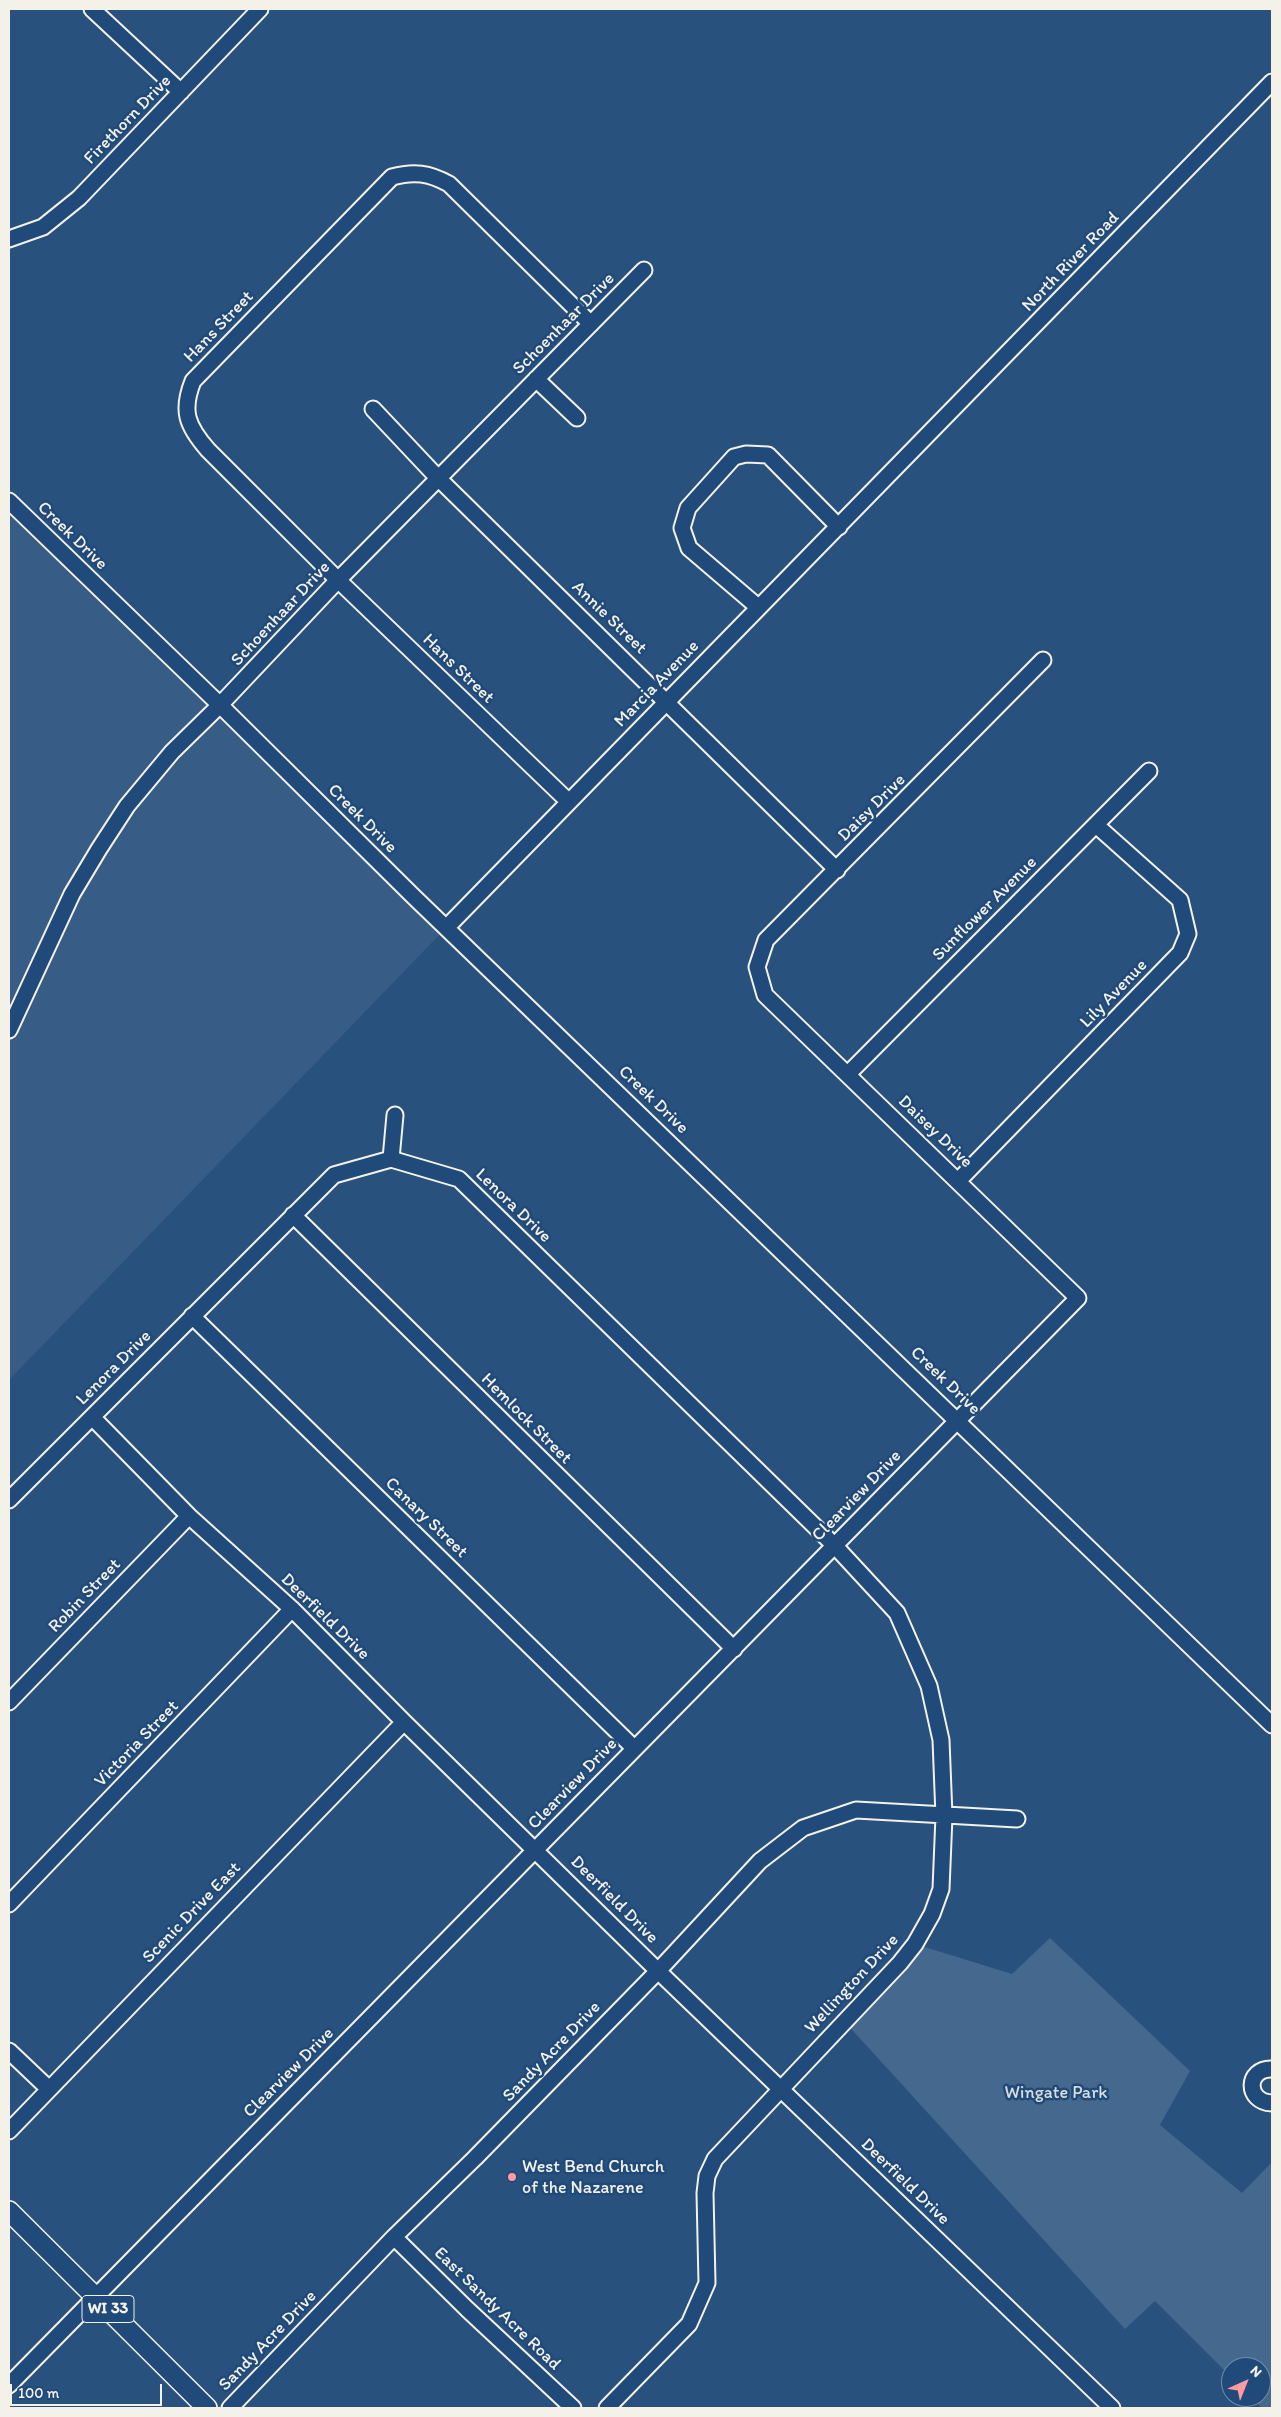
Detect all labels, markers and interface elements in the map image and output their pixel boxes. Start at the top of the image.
street label: Firethorn Drive [80,71,176,169]
street label: North River Road [1018,207,1124,317]
street label: Schoenhaar Drive [508,268,620,380]
street label: Hans Street [179,287,259,367]
street label: Creek Drive [32,497,112,575]
street label: Schoenhaar Drive [227,557,335,671]
street label: Annie Street [567,577,651,659]
street label: Hans Street [418,629,498,709]
street label: Marcia Avenue [610,636,704,732]
street label: Daisy Drive [834,770,910,846]
street label: Creek Drive [323,780,401,858]
street label: Sunflower Avenue [928,852,1042,966]
street label: Lily Avenue [1076,955,1152,1033]
street label: Creek Drive [613,1061,693,1139]
street label: Daisey Drive [893,1091,977,1173]
street label: Lenora Drive [470,1164,556,1248]
street label: Lenora Drive [72,1326,156,1410]
street label: Creek Drive [905,1342,985,1420]
street label: Hemlock Street [476,1369,576,1469]
street label: Clearview Drive [808,1446,906,1546]
street label: Canary Street [380,1473,472,1563]
street label: Robin Street [44,1554,126,1638]
street label: Deerfield Drive [276,1569,374,1665]
street label: Victoria Street [90,1696,184,1792]
street label: Clearview Drive [524,1734,622,1834]
street label: Deerfield Drive [565,1851,663,1949]
street label: Scenic Drive East [138,1858,246,1968]
street label: Wellington Drive [800,1930,904,2038]
street label: Sandy Acre Drive [498,1997,606,2107]
street label: Clearview Drive [239,2023,339,2123]
park label: Wingate Park [1004,2082,1108,2104]
street label: Deerfield Drive [856,2134,954,2230]
place label: West Bend Church of the Nazarene [522,2156,664,2198]
marker: West Bend Church of the Nazarene [506,2171,518,2183]
street label: East Sandy Acre Road [429,2243,565,2375]
street label: Sandy Acre Drive [214,2286,322,2396]
road number: WI 33 [82,2296,134,2322]
north arrow [1221,2357,1271,2407]
text: N [1247,2362,1265,2381]
scale bar [12,2374,165,2406]
text: 100 m [18,2384,59,2402]

